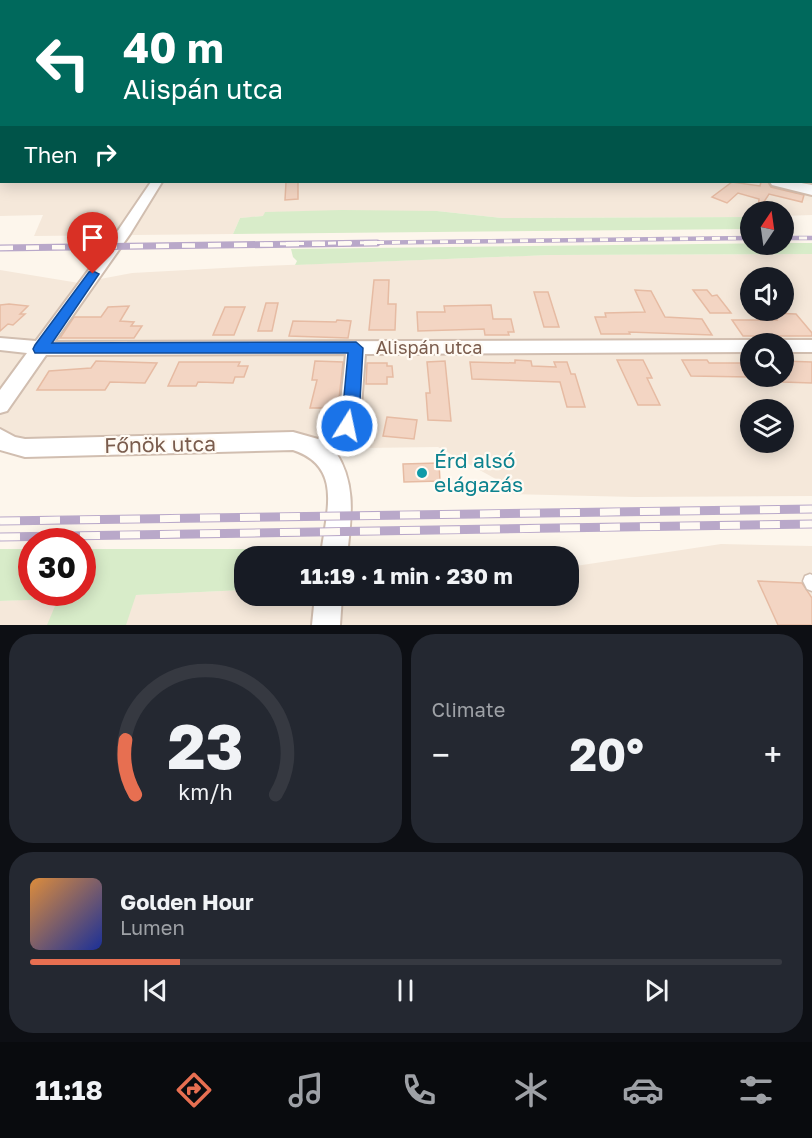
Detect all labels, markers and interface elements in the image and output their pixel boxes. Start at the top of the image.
text: 40 m [123,22,224,72]
icon: left [24,24,102,102]
text: Alispán utca [123,73,283,105]
icon: right [89,138,122,171]
text: Then [24,141,77,168]
north arrow [740,201,794,255]
map controls [740,201,794,453]
pin [67,212,118,274]
icon: arrive [76,221,109,254]
button: sound [740,267,794,321]
button: search [740,333,794,387]
street label: Alispán utca [376,336,482,358]
position arrow [315,394,379,458]
button: layers [740,399,794,453]
street label: Főnök utca [104,430,216,458]
place label: Érd alsó elágazás [434,447,523,497]
marker: Érd alsó elágazás [415,466,429,480]
speed limit sign: 30 [18,528,96,606]
text: 11:19 · 1 min · 230 m [300,562,513,589]
text: Climate [432,697,505,721]
text: 23 [167,708,243,783]
text: 20° [570,727,644,781]
text: − [432,735,450,774]
text: + [764,735,782,774]
text: km/h [178,780,233,806]
text: Golden Hour [120,888,254,915]
text: Lumen [120,915,185,939]
icon: previous [139,974,172,1007]
icon: pause [389,974,422,1007]
icon: next [640,974,673,1007]
icon: directions [173,1069,215,1111]
icon: music [285,1069,327,1111]
icon: phone [398,1069,440,1111]
icon: climate [510,1069,552,1111]
icon: car [622,1069,664,1111]
icon: filters [735,1069,777,1111]
text: 11:18 [35,1074,103,1106]

